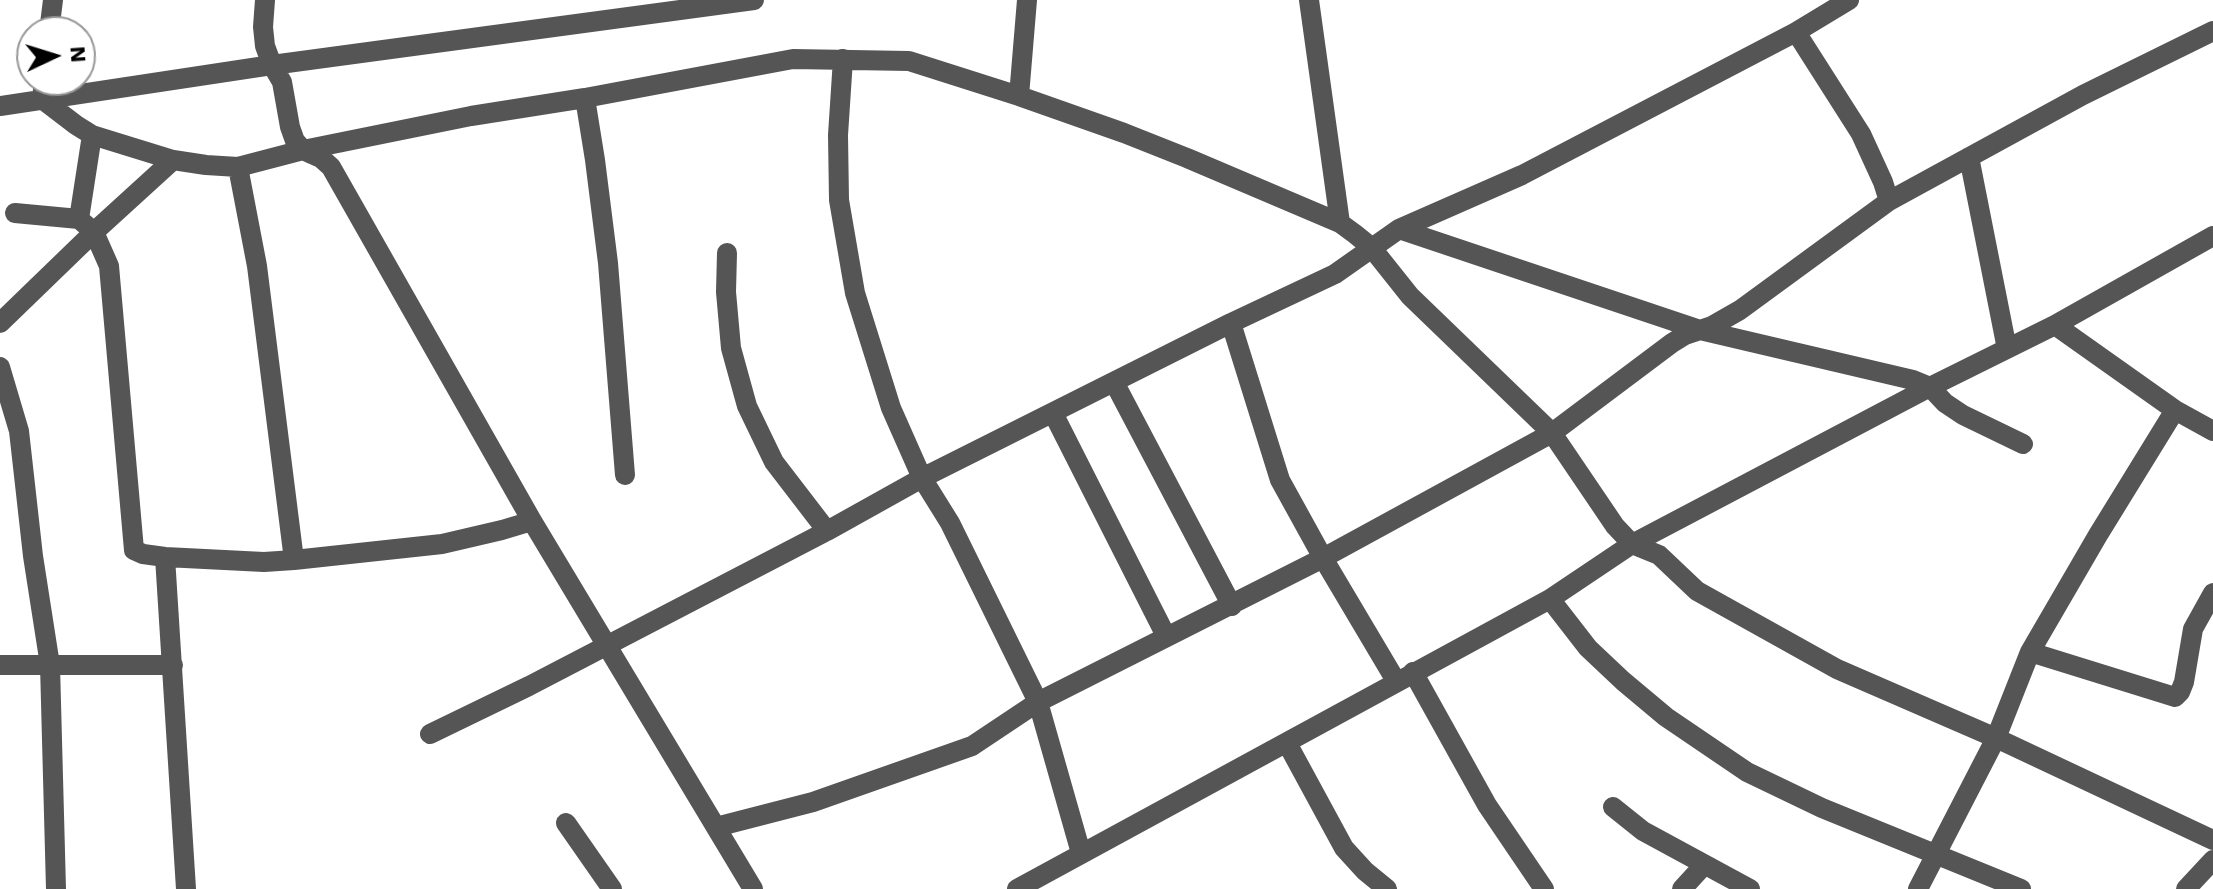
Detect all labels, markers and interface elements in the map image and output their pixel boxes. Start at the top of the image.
north arrow [16,16,96,96]
text: N [65,45,91,63]

